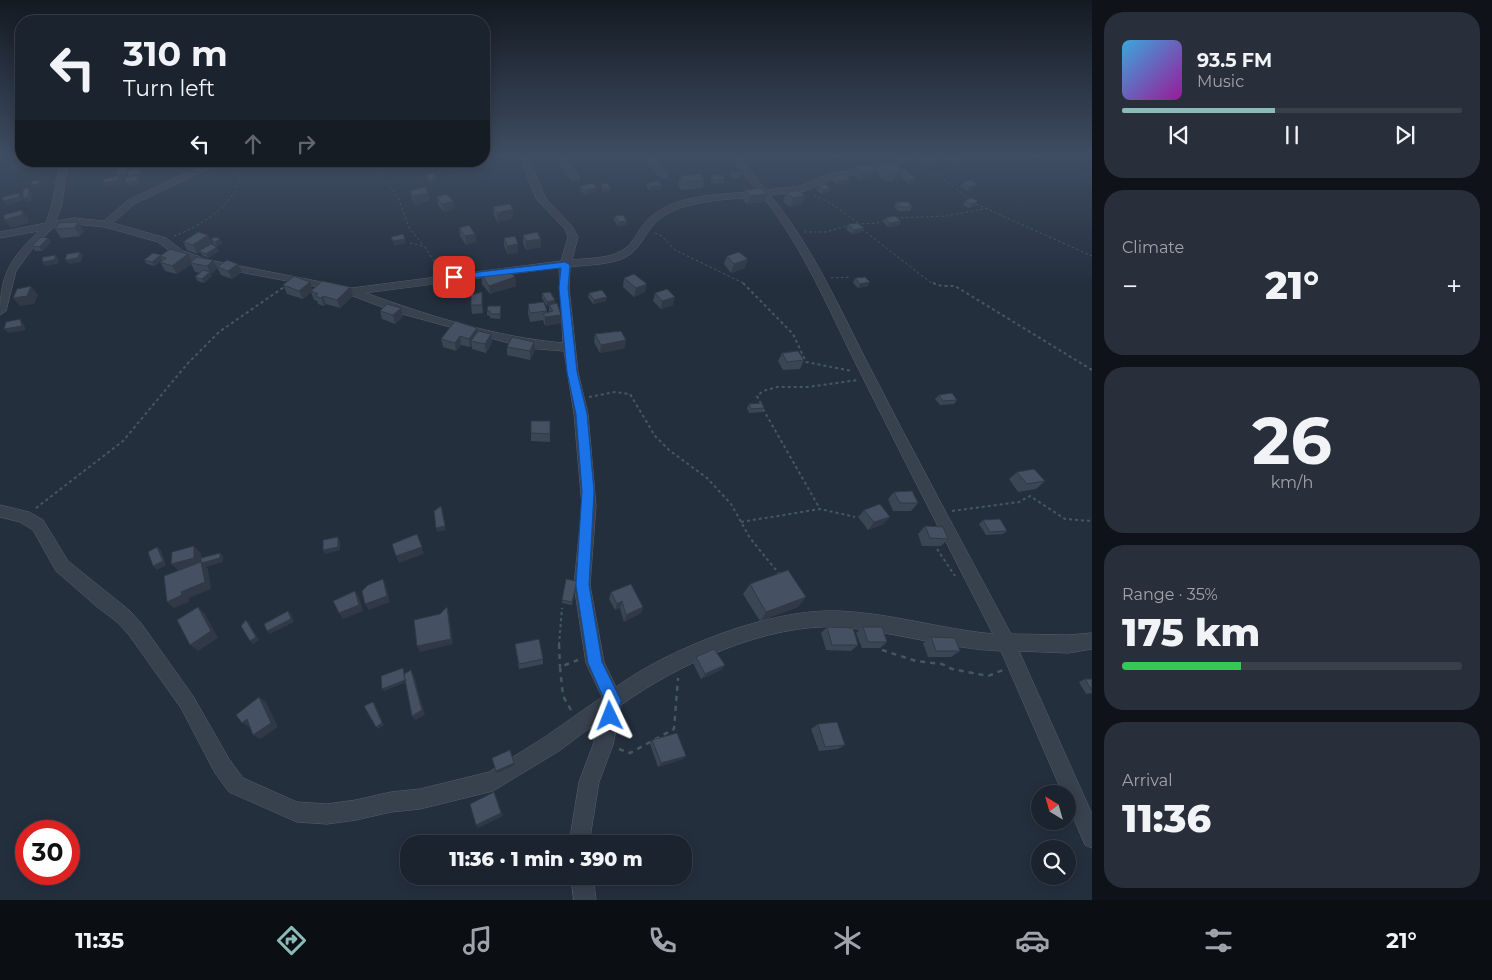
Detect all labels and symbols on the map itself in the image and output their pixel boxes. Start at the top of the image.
pin [433,256,475,298]
position arrow [583,689,635,741]
north arrow [1031,785,1076,830]
speed limit sign: 30 [15,820,80,885]

